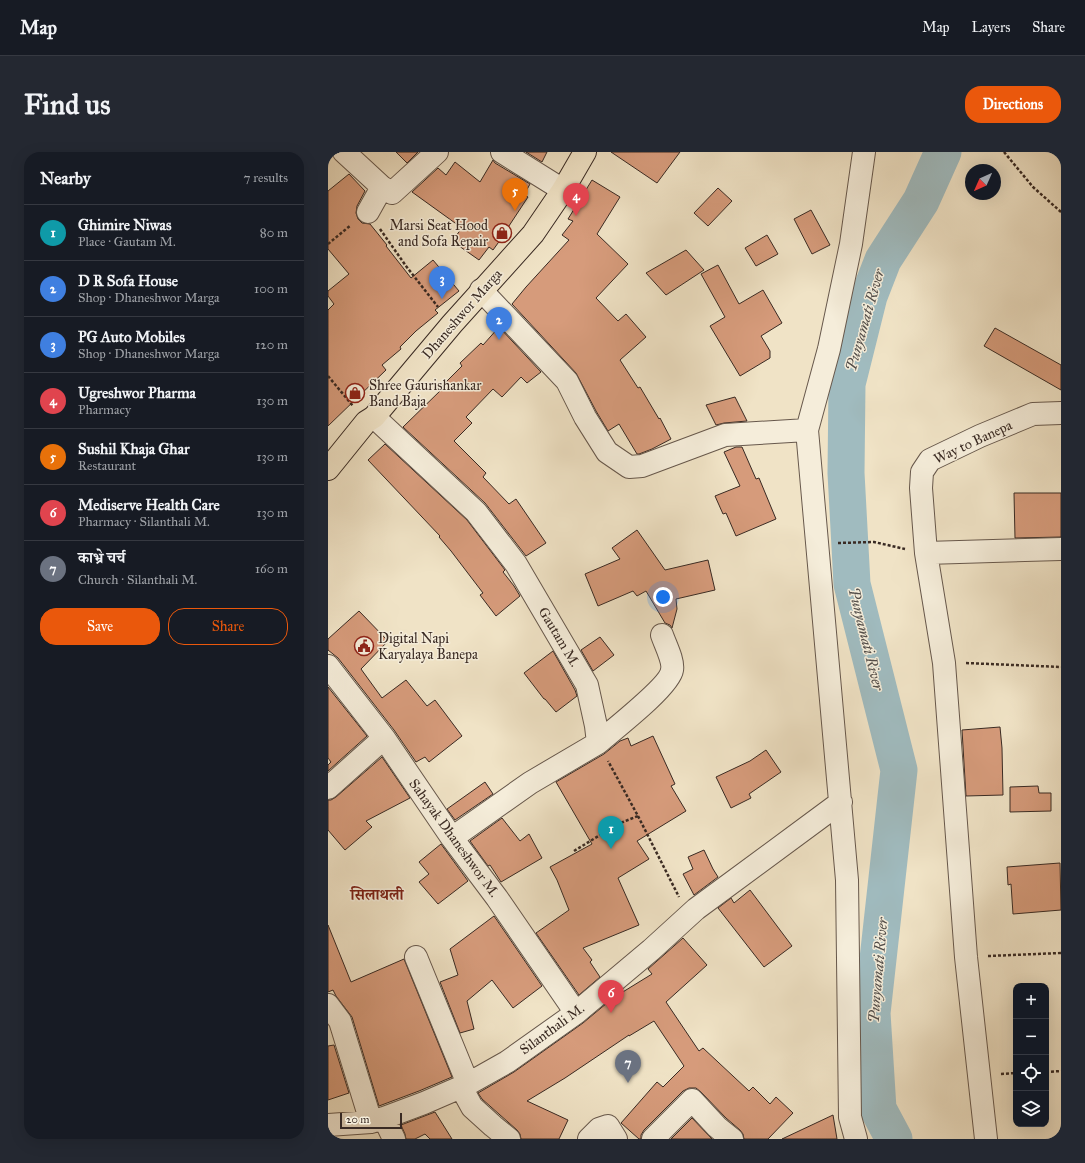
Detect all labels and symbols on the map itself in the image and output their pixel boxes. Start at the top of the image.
north arrow [965,164,1001,200]
pin: 5 [502,178,528,211]
pin: 4 [563,183,589,216]
place label: Marsi Seat Hood and Sofa Repair [389,217,489,250]
shop icon: Marsi Seat Hood and Sofa Repair [491,222,513,244]
street label: Dhaneshwor Marga [418,266,506,362]
pin: 3 [429,266,455,299]
water label: Punyamati River [842,266,888,373]
pin: 2 [486,307,512,340]
place label: Shree Gaurishankar Band Baja [369,377,482,410]
shop icon: Shree Gaurishankar Band Baja [344,382,366,404]
street label: Way to Banepa [931,416,1015,468]
water label: Punyamati River [845,586,888,693]
your location [653,587,673,607]
street label: Gautam M. [535,604,583,670]
place label: Digital Napi Karyalaya Banepa [378,630,478,663]
public building icon: Digital Napi Karyalaya Banepa [353,635,375,657]
street label: Sahayak Dhaneshwor M. [405,776,503,901]
pin: 1 [598,816,624,849]
district label: सिलाथली [349,886,405,904]
water label: Punyamati River [864,916,892,1023]
pin: 6 [598,980,624,1013]
street label: Silanthali M. [516,1000,588,1058]
pin: 7 [615,1050,641,1083]
scale bar [340,1111,402,1130]

